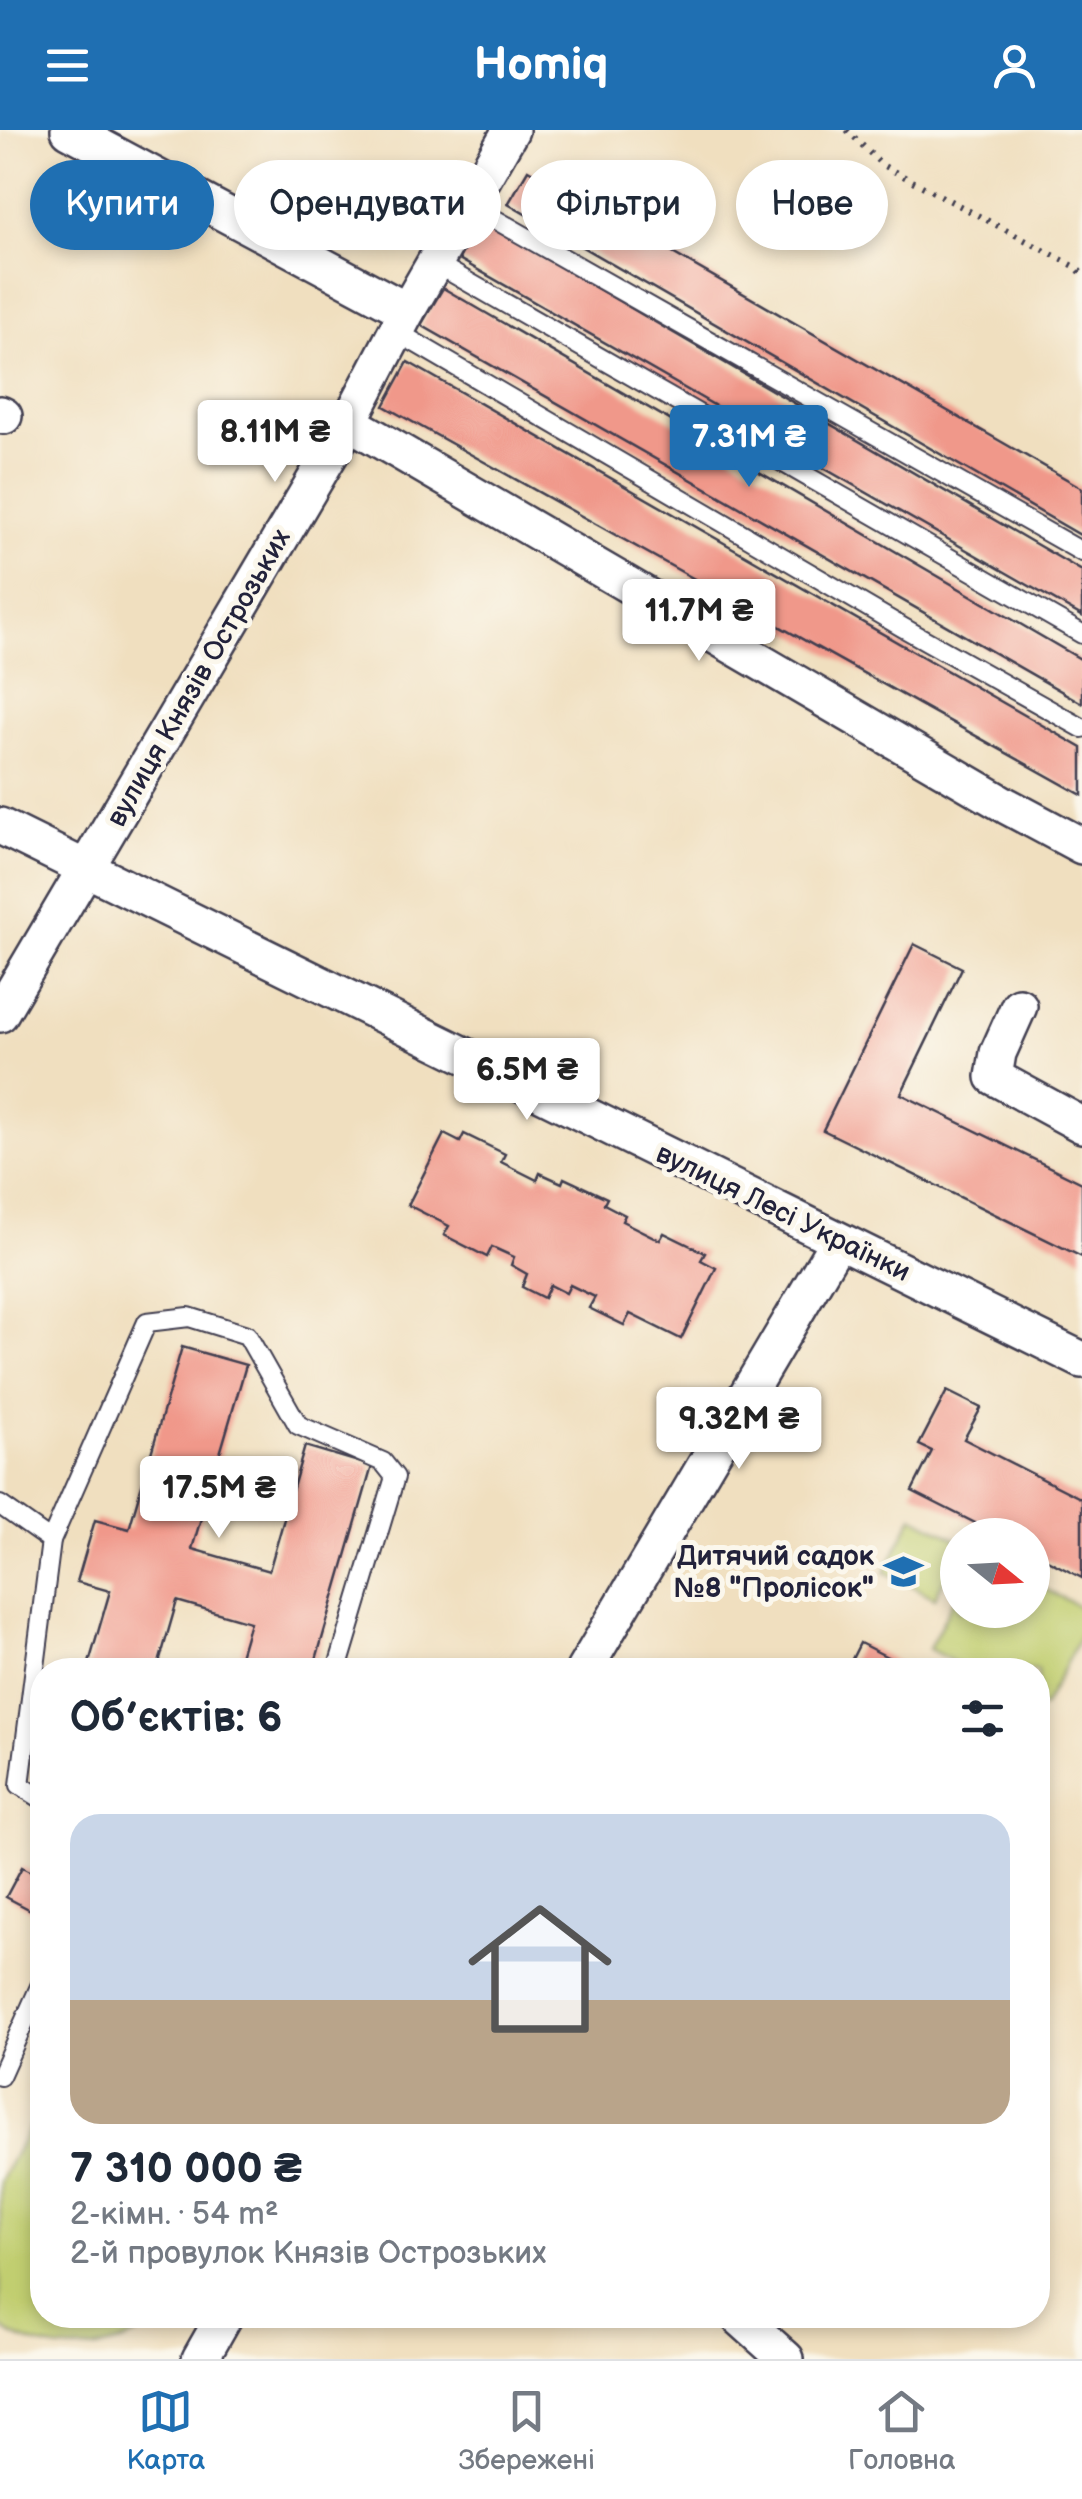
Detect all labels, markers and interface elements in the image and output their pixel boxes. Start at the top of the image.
icon: menu [40,38,95,93]
text: Homiq [474,38,608,93]
icon: person [987,38,1042,93]
chip: Купити [30,160,214,250]
chip: Орендувати [234,160,501,250]
chip: Фільтри [521,160,716,250]
chip: Нове [736,160,888,250]
pin: 8.11M ₴ [183,400,367,485]
pin: 7.31M ₴ [657,405,841,490]
text: 8.11M ₴ [220,413,330,452]
text: 7.31M ₴ [692,418,806,457]
street label: вулиця Князів Острозьких [100,523,298,833]
pin: 11.7M ₴ [607,579,791,664]
text: 11.7M ₴ [644,592,754,631]
pin: 6.5M ₴ [446,1038,608,1123]
text: 6.5M ₴ [476,1051,578,1090]
street label: вулиця Лесі Українки [650,1137,916,1289]
pin: 9.32M ₴ [647,1387,831,1472]
text: 9.32M ₴ [678,1400,800,1439]
pin: 17.5M ₴ [127,1456,311,1541]
text: 17.5M ₴ [162,1469,276,1508]
north arrow [940,1518,1050,1628]
map controls [940,1518,1050,1628]
place label: Дитячий садок №8 "Пролісок" [674,1540,875,1605]
school or university icon: Дитячий садок №8 "Пролісок" [883,1551,925,1593]
icon: filters [955,1691,1010,1746]
text: Об’єктів: 6 [70,1693,282,1744]
icon: home [450,1879,630,2059]
text: 7 310 000 ₴ [70,2144,302,2195]
text: 2-кімн. · 54 m² [70,2195,279,2234]
text: 2-й провулок Князів Острозьких [70,2234,547,2273]
tab: Карта [127,2384,205,2477]
tab: Збережені [458,2384,595,2477]
tab: Головна [848,2384,955,2477]

